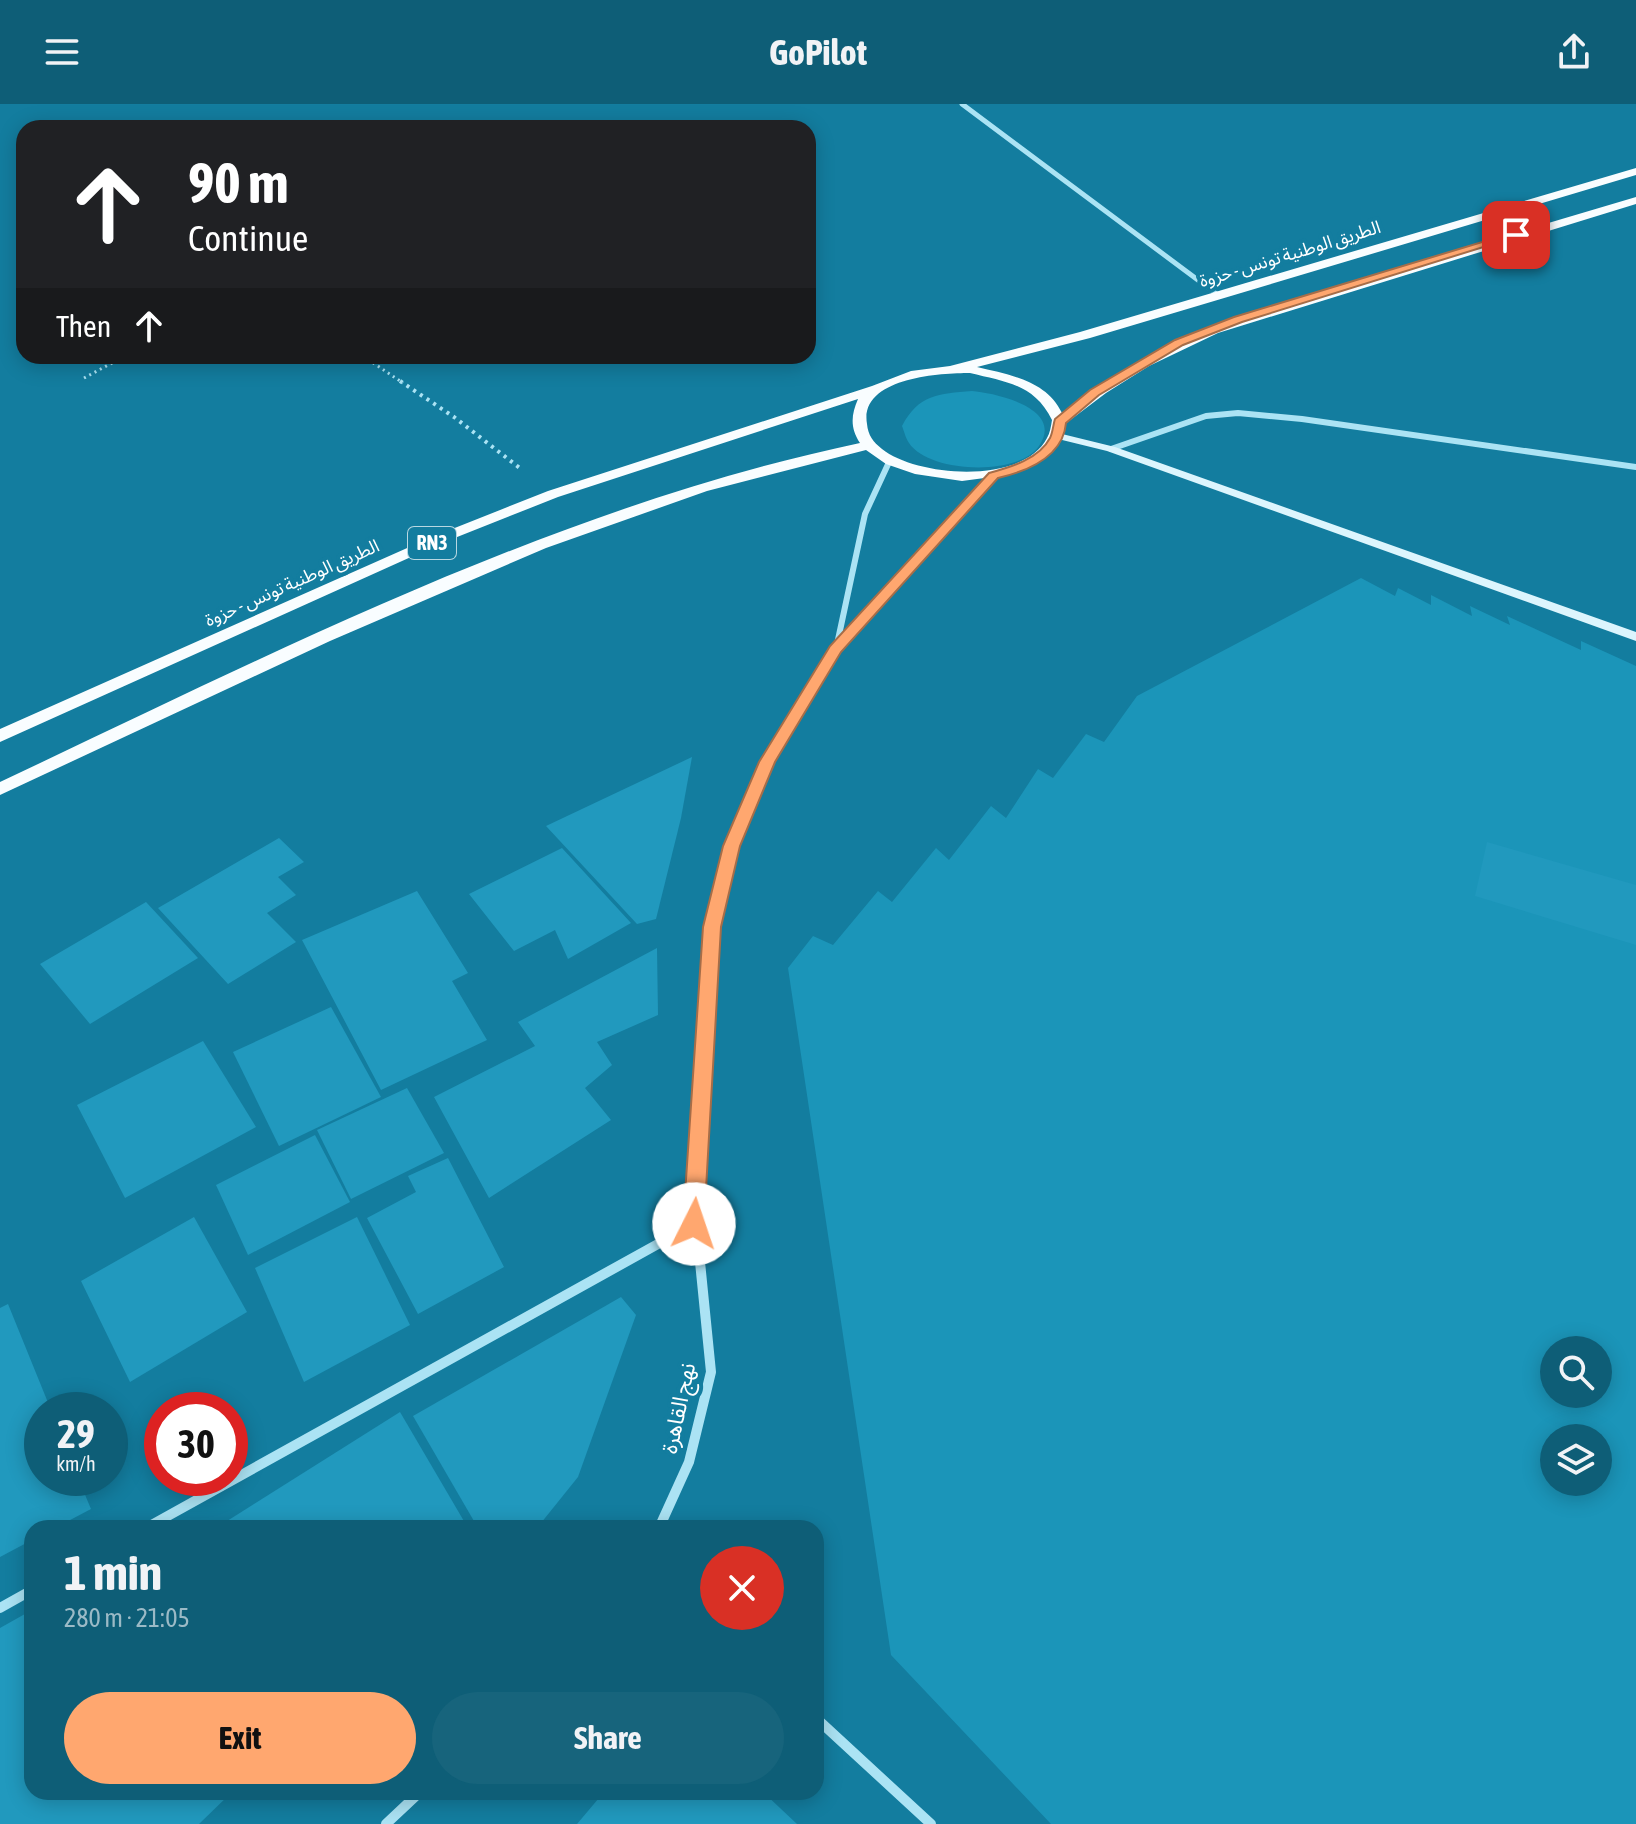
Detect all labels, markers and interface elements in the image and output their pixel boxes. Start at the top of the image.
icon: menu [40,30,84,74]
icon: share [1552,30,1596,74]
text: GoPilot [769,31,867,73]
text: 90 m [188,151,289,215]
icon: ahead [56,152,160,256]
pin [1482,201,1550,269]
icon: arrive [1494,213,1538,257]
street label: الطريق الوطنية تونس - حزوة [1197,216,1383,292]
text: Continue [188,217,308,259]
icon: ahead [127,304,171,348]
text: Then [56,309,111,343]
road number: RN3 [408,527,456,559]
street label: الطريق الوطنية تونس - حزوة [201,535,383,631]
position arrow [652,1182,736,1266]
map controls [1540,1336,1612,1496]
button: search [1540,1336,1612,1408]
street label: نهج القاهرة [656,1360,704,1457]
speed limit sign: 30 [144,1392,248,1496]
text: 29 [57,1411,95,1456]
button: layers [1540,1424,1612,1496]
text: km/h [56,1452,96,1475]
text: 1 min [64,1545,162,1600]
button: close [700,1546,784,1630]
text: 280 m · 21:05 [64,1603,190,1633]
button: Exit [64,1692,416,1784]
button: Share [432,1692,784,1784]

